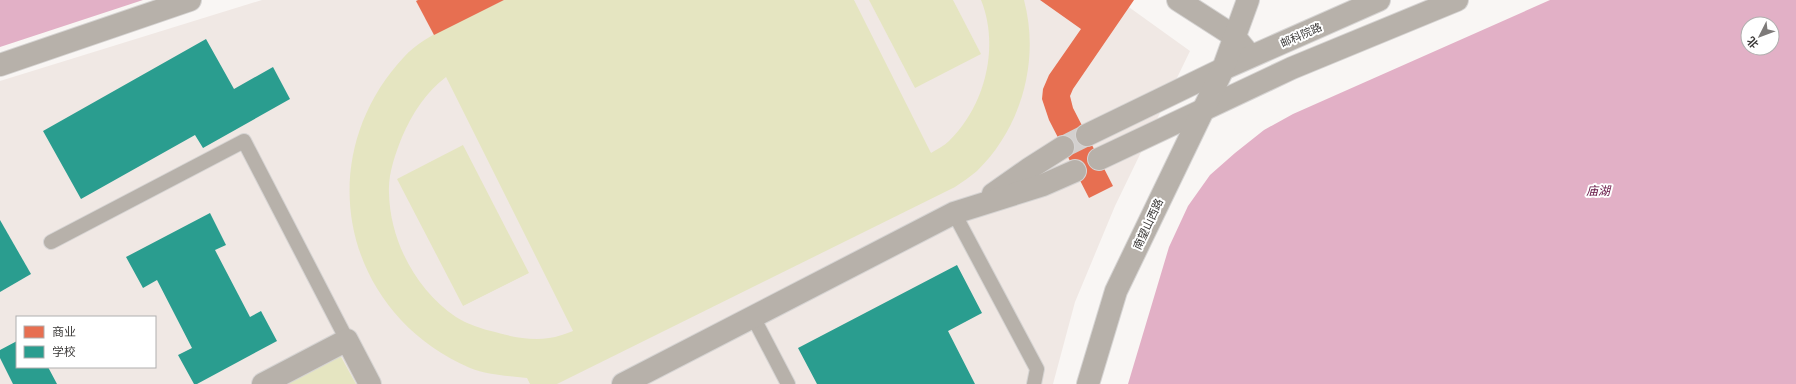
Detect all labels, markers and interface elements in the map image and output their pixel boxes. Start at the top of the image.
north arrow [1740,16,1780,56]
street label: 邮科院路 [1278,20,1324,50]
text: 北 [1744,34,1761,51]
water label: 庙湖 [1586,183,1612,199]
street label: 南望山西路 [1130,196,1166,252]
legend [16,316,156,368]
text: 商业 [52,324,76,340]
text: 学校 [52,344,76,360]

